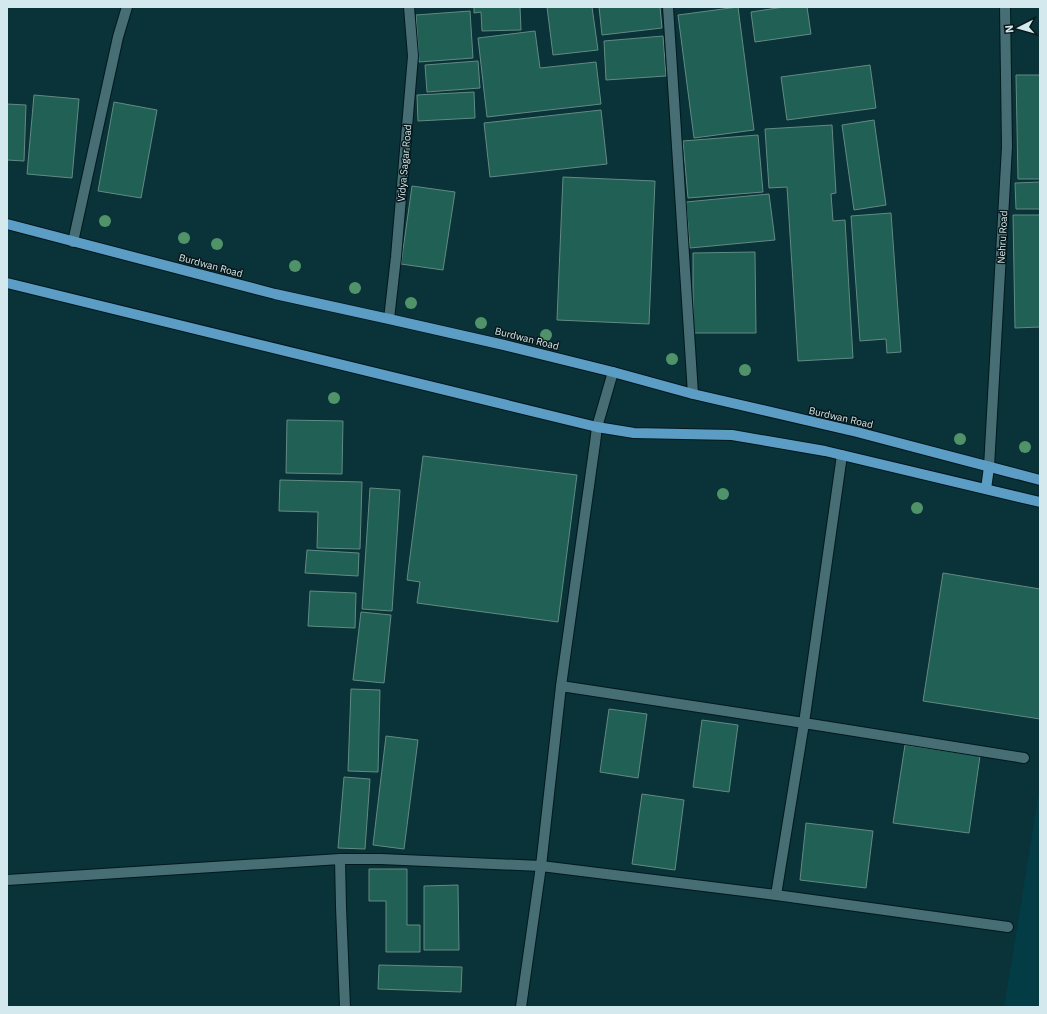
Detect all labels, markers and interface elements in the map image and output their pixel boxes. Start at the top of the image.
north arrow [999,8,1039,48]
text: N [1002,24,1016,34]
street label: Vidya Sagar Road [395,124,414,202]
street label: Nehru Road [995,210,1010,264]
street label: Burdwan Road [178,251,244,280]
street label: Burdwan Road [493,324,560,353]
street label: Burdwan Road [807,404,874,431]

